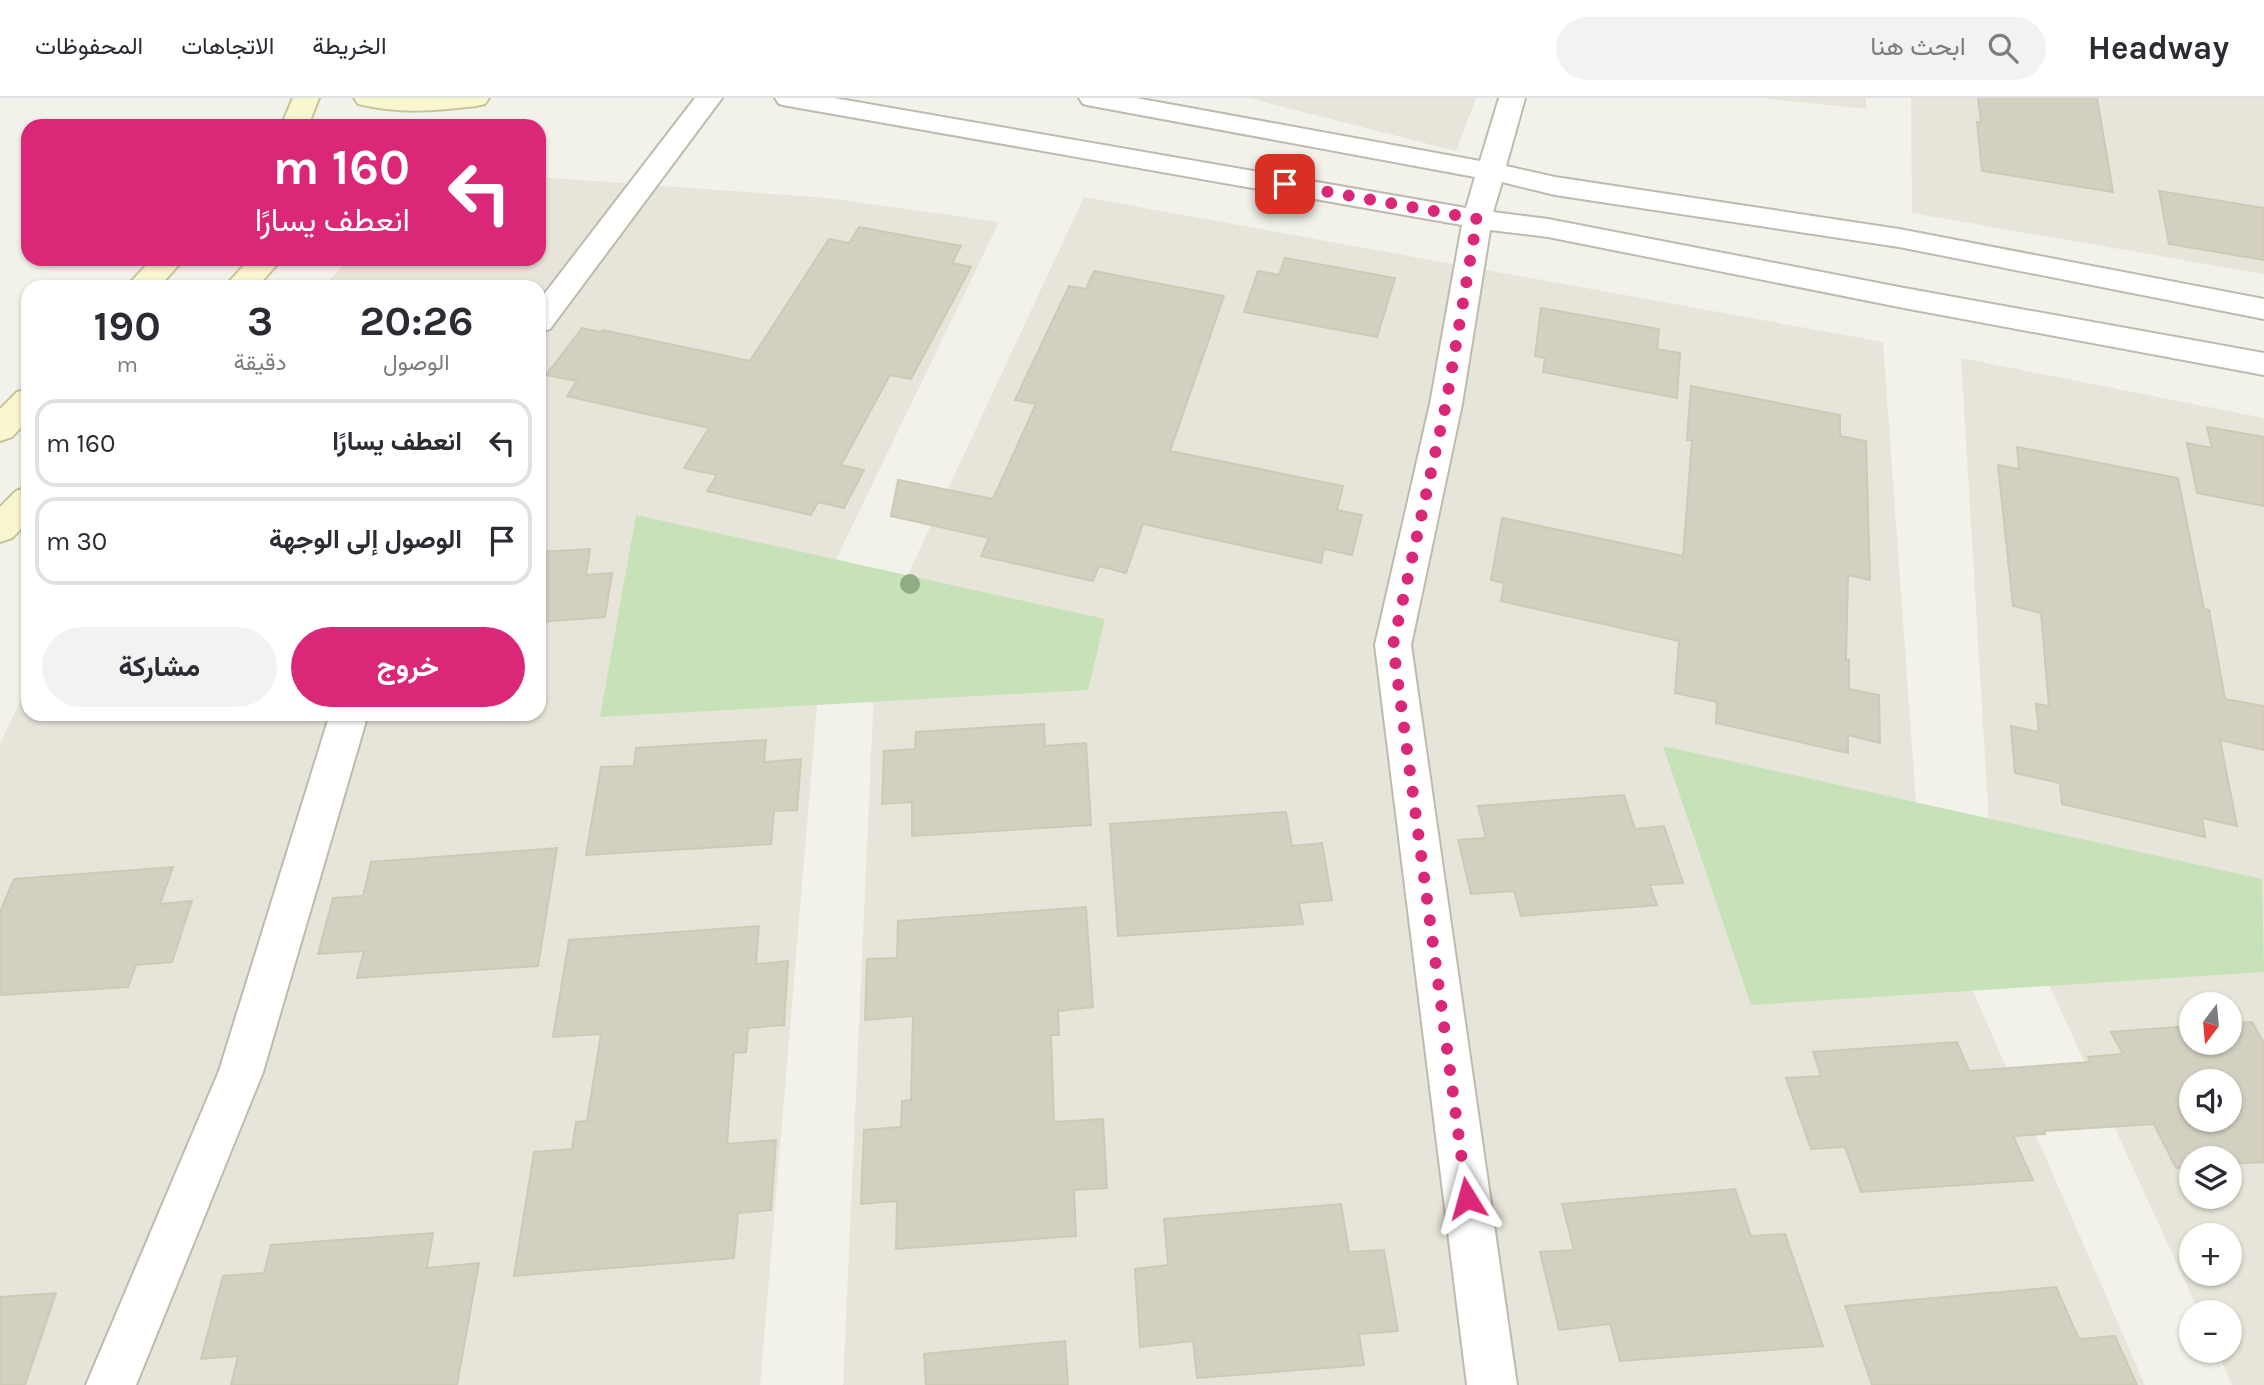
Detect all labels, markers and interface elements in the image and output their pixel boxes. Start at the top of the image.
search box [1556,17,2046,80]
icon: search [1984,29,2022,67]
text: Headway [2088,29,2229,67]
text: ابحث هنا [1870,31,1966,62]
text: المحفوظات [35,32,143,60]
text: الاتجاهات [181,32,274,60]
text: الخريطة [312,32,387,60]
text: 160 m [273,139,410,196]
icon: left [434,147,525,238]
pin [1255,154,1315,214]
icon: arrive [1266,165,1304,203]
text: انعطف يسارًا [255,202,410,239]
text: 3 [247,296,273,346]
text: 20:26 [359,296,473,346]
text: 190 [94,301,161,351]
text: دقيقة [233,349,287,376]
text: الوصول [383,349,449,376]
text: m [116,351,138,378]
icon: left [483,424,521,462]
text: انعطف يسارًا [332,426,462,457]
text: 160 m [46,428,115,459]
icon: arrive [483,522,521,560]
text: الوصول إلى الوجهة [269,524,462,555]
text: 30 m [46,526,107,557]
button: مشاركة [42,627,277,707]
button: خروج [291,627,525,707]
north arrow [2179,992,2242,1055]
map controls [2179,992,2242,1363]
button: sound [2179,1069,2242,1132]
button: layers [2179,1146,2242,1209]
position arrow [1430,1161,1504,1235]
button: + [2179,1223,2242,1286]
button: − [2179,1300,2242,1363]

